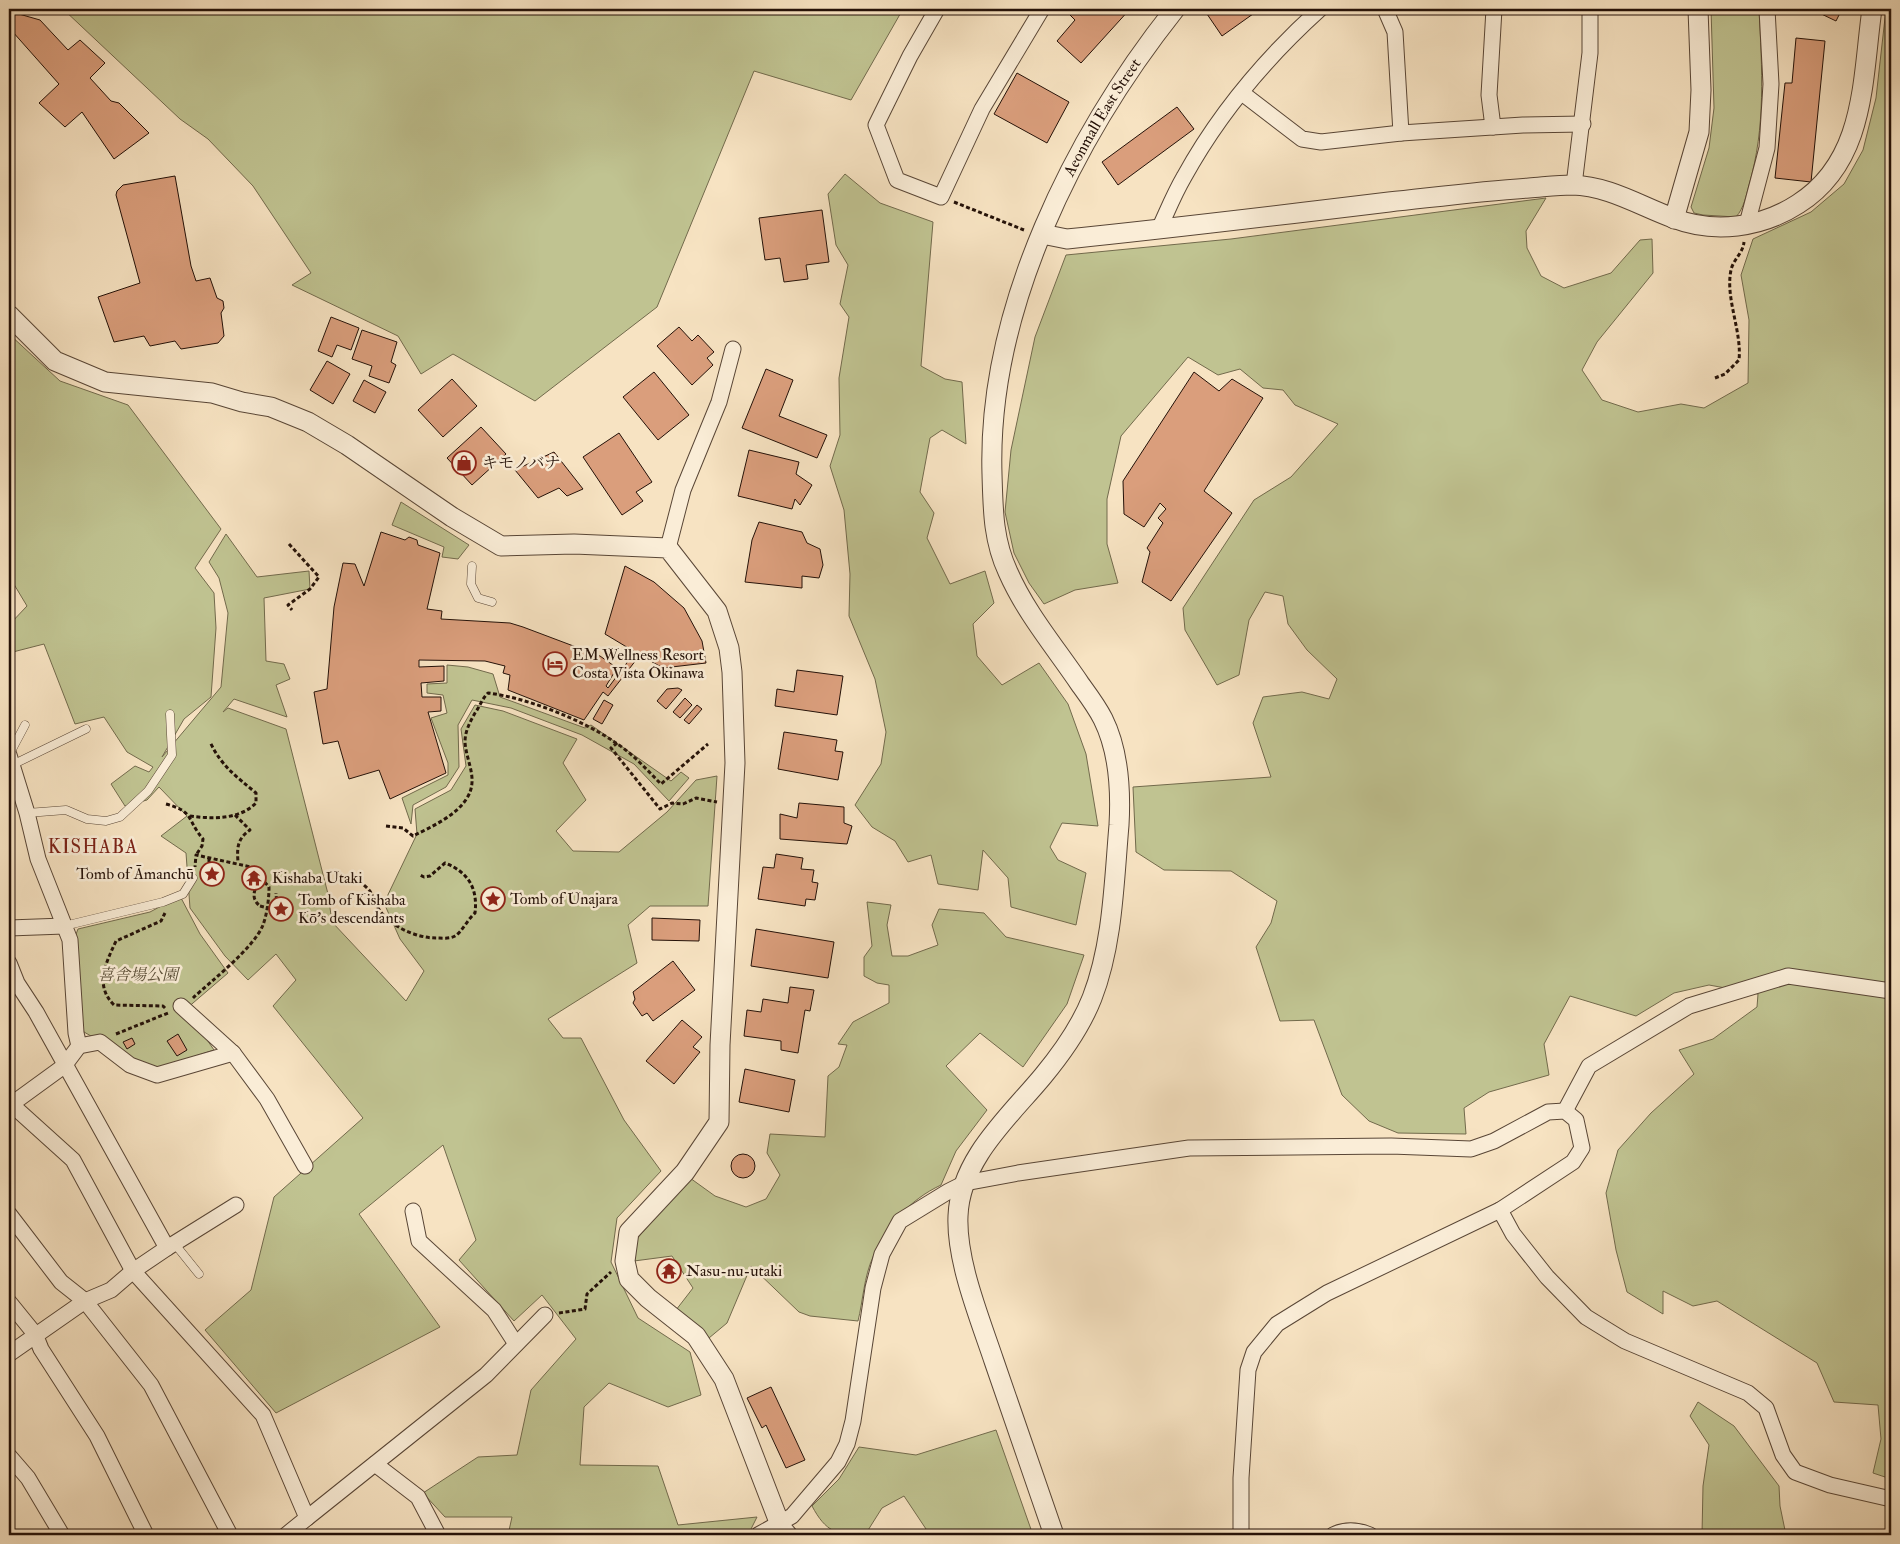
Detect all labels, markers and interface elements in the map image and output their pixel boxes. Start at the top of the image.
street label: Aeonmall East Street [1059,54,1145,181]
shop icon: キモノバナ [451,450,477,476]
place label: キモノバナ [482,453,561,473]
place label: EM Wellness Resort Costa Vista Okinawa [572,645,705,683]
hotel icon: EM Wellness Resort Costa Vista Okinawa [542,651,568,677]
district label: KISHABA [48,835,138,859]
place icon: Tomb of Āmanchū [199,861,225,887]
place label: Tomb of Āmanchū [76,864,194,884]
temple icon: Kishaba Utaki [241,865,267,891]
place label: Kishaba Utaki [272,868,362,888]
place icon: Tomb of Unajara [480,886,506,912]
place label: Tomb of Unajara [510,889,618,909]
place label: Tomb of Kishaba Kō's descendants [298,890,406,928]
place icon: Tomb of Kishaba Kō's descendants [268,896,294,922]
park label: 喜舎場公園 [98,965,181,985]
temple icon: Nasu-nu-utaki [656,1258,682,1284]
place label: Nasu-nu-utaki [686,1261,782,1281]

